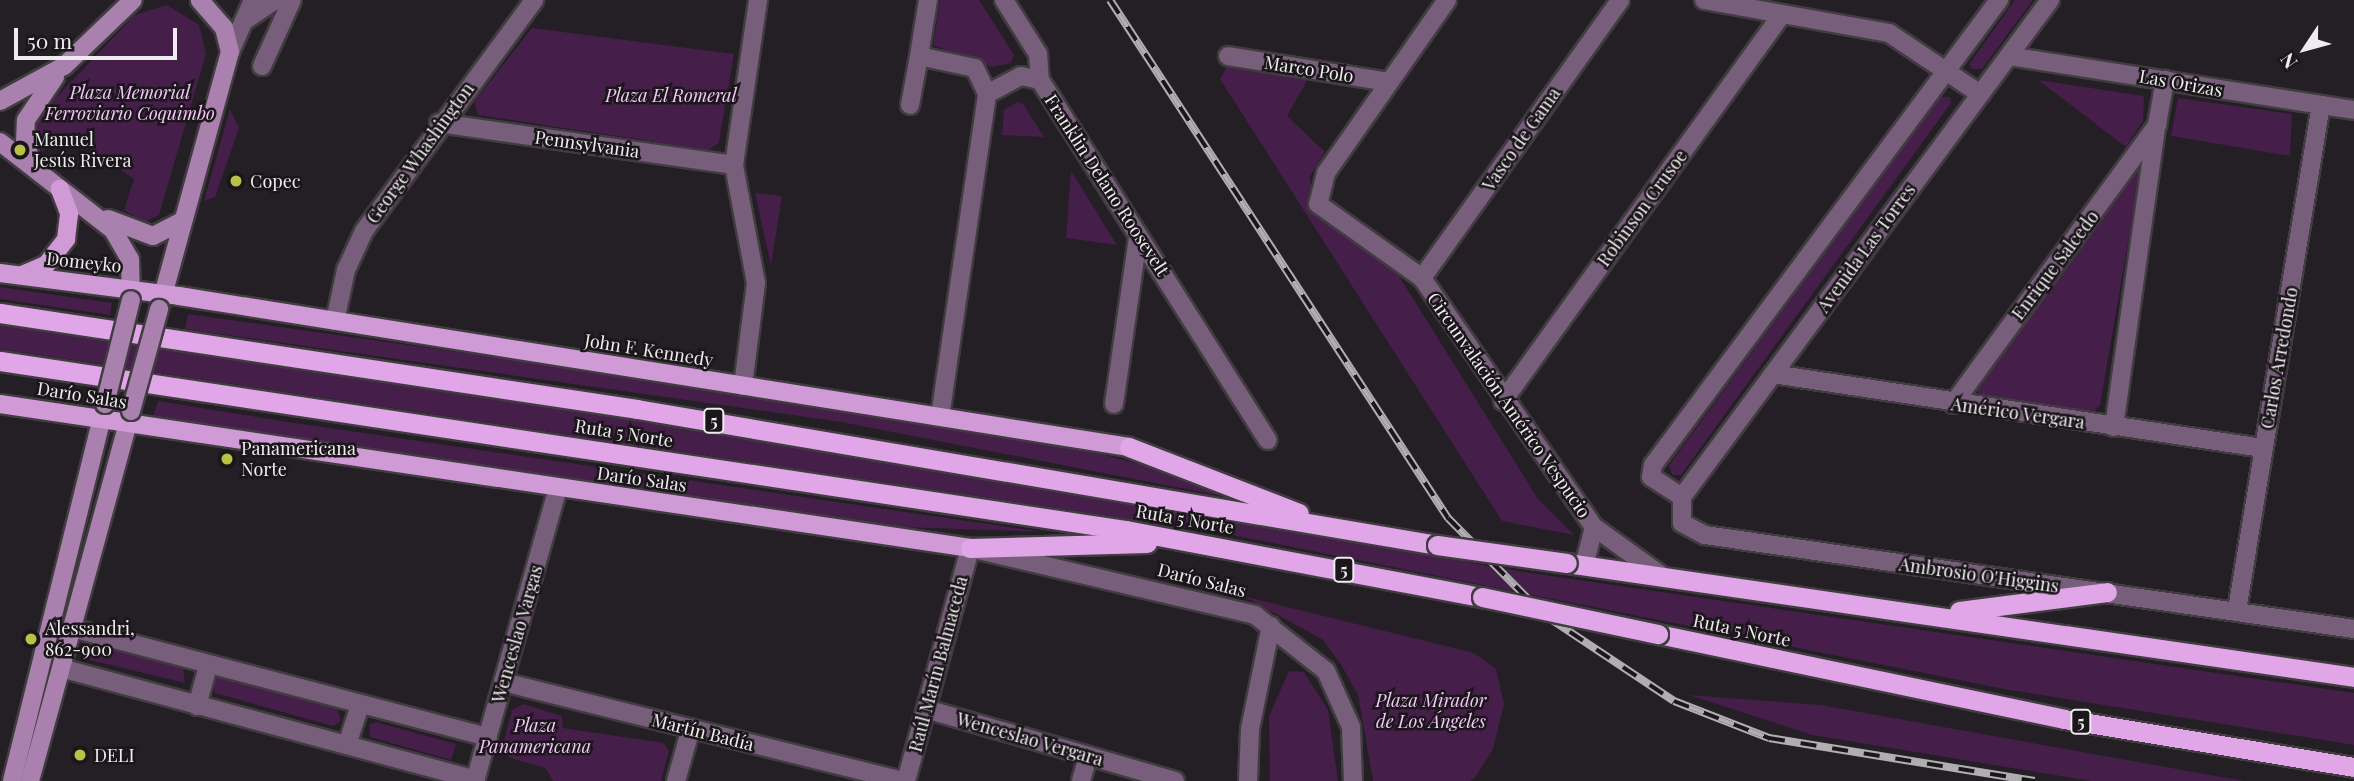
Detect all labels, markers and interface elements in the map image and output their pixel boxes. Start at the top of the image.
scale bar [18,14,180,58]
north arrow [2270,14,2340,84]
text: 50 m [27,26,72,54]
text: N [2273,48,2303,75]
street label: Marco Polo [1263,51,1355,87]
street label: Las Orizas [2138,65,2224,101]
street label: George Whashington [362,78,478,228]
park label: Plaza Memorial Ferroviario Coquimbo [45,82,215,124]
street label: Vasco de Gama [1477,83,1565,195]
park label: Plaza El Romeral [605,84,737,106]
street label: Franklin Delano Roosevelt [1040,90,1174,280]
street label: Pennsylvania [533,126,641,162]
place label: Manuel Jesús Rivera [34,129,131,172]
marker: Manuel Jesús Rivera [12,142,28,158]
street label: Robinson Crusoe [1593,146,1691,270]
place label: Copec [250,170,301,192]
marker: Copec [228,173,244,189]
street label: Avenida Las Torres [1812,179,1920,317]
street label: Enrique Salcedo [2007,206,2103,324]
street label: Domeyko [45,247,123,277]
street label: Carlos Arredondo [2256,285,2302,431]
street label: Circunvalación Américo Vespucio [1422,288,1596,522]
street label: John F. Kennedy [583,329,715,371]
street label: Darío Salas [36,377,128,413]
street label: Américo Vergara [1949,393,2087,433]
road number: 5 [702,408,726,434]
street label: Ruta 5 Norte [573,415,675,451]
place label: Panamericana Norte [241,438,356,480]
marker: Panamericana Norte [219,451,235,467]
street label: Darío Salas [596,462,688,496]
street label: Ruta 5 Norte [1134,500,1236,538]
street label: Ambrosio O'Higgins [1898,553,2060,597]
road number: 5 [1332,558,1356,582]
street label: Darío Salas [1156,559,1248,601]
street label: Wenceslao Vargas [487,562,547,706]
street label: Raúl Marín Balmaceda [904,574,972,754]
street label: Ruta 5 Norte [1691,609,1793,651]
place label: Alessandri, 862-900 [45,618,135,660]
marker: Alessandri, 862-900 [23,631,39,647]
park label: Plaza Mirador de Los Ángeles [1376,690,1486,732]
street label: Wenceslao Vergara [954,708,1106,770]
street label: Martín Badía [650,709,756,755]
road number: 5 [2069,709,2093,734]
park label: Plaza Panamericana [479,715,591,758]
place label: DELI [94,744,134,766]
marker: DELI [72,747,88,763]

